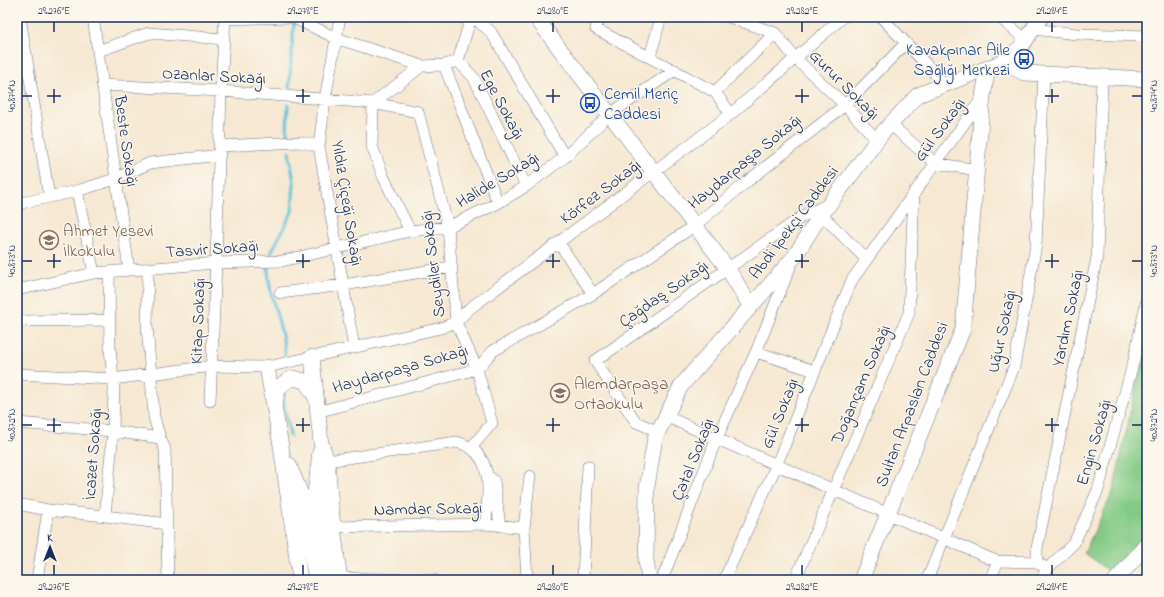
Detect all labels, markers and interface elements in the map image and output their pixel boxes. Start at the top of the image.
text: 29.276°E [38,4,70,19]
text: 29.278°E [287,4,319,19]
text: 29.280°E [537,4,569,19]
text: 29.282°E [786,4,818,19]
text: 29.284°E [1036,4,1068,19]
place label: Kavakpınar Aile Sağlığı Merkezi [906,38,1010,85]
street label: Gurur Sokağı [801,44,885,128]
bus stop icon: Kavakpınar Aile Sağlığı Merkezi [1013,48,1035,70]
street label: Ozanlar Sokağı [161,61,267,94]
street label: Ege Sokağı [471,65,531,145]
text: 40.874°N [5,80,20,112]
text: 40.874°N [1147,80,1162,112]
place label: Cemil Meriç Caddesi [604,82,679,127]
bus stop icon: Cemil Meriç Caddesi [579,92,601,114]
street label: Beste Sokağı [105,93,144,189]
street label: Gül Sokağı [908,93,974,168]
street label: Haydarpaşa Sokağı [683,108,809,218]
street label: Yıldız Çiçeği Sokağı [322,139,369,268]
street label: Halide Sokağı [451,146,545,217]
street label: Körfez Sokağı [555,153,648,233]
street label: Abdi İpekçi Caddesi [743,161,845,285]
street label: Seydiler Sokağı [415,209,454,319]
place label: Ahmet Yesevi İlkokulu [63,219,154,264]
school or university icon: Ahmet Yesevi İlkokulu [38,229,60,251]
street label: Tasvir Sokağı [165,234,260,267]
text: 40.873°N [5,245,20,277]
text: 40.873°N [1147,245,1162,277]
street label: Çağdaş Sokağı [614,254,715,336]
street label: Yardım Sokağı [1046,267,1093,370]
street label: Kitap Sokağı [185,278,214,365]
street label: Uğur Sokağı [981,288,1025,375]
street label: Sultan Arpaslan Caddesi [869,318,956,491]
street label: Doğançam Sokağı [825,321,900,450]
street label: Haydarpaşa Sokağı [330,338,472,403]
place label: Alemdarpaşa Ortaokulu [574,372,668,417]
street label: Gül Sokağı [755,375,808,453]
school or university icon: Alemdarpaşa Ortaokulu [549,382,571,404]
street label: Engin Sokağı [1070,396,1121,489]
street label: İcazet Sokağı [78,407,111,501]
text: 40.872°N [5,408,20,441]
text: 40.872°N [1147,408,1162,441]
street label: Çatal Sokağı [665,415,723,505]
street label: Namdar Sokağı [373,496,483,525]
north arrow [30,527,70,567]
text: K [47,530,53,546]
text: 29.276°E [38,580,70,595]
text: 29.278°E [287,580,319,595]
text: 29.280°E [537,580,569,595]
text: 29.282°E [786,580,818,595]
text: 29.284°E [1036,580,1068,595]

